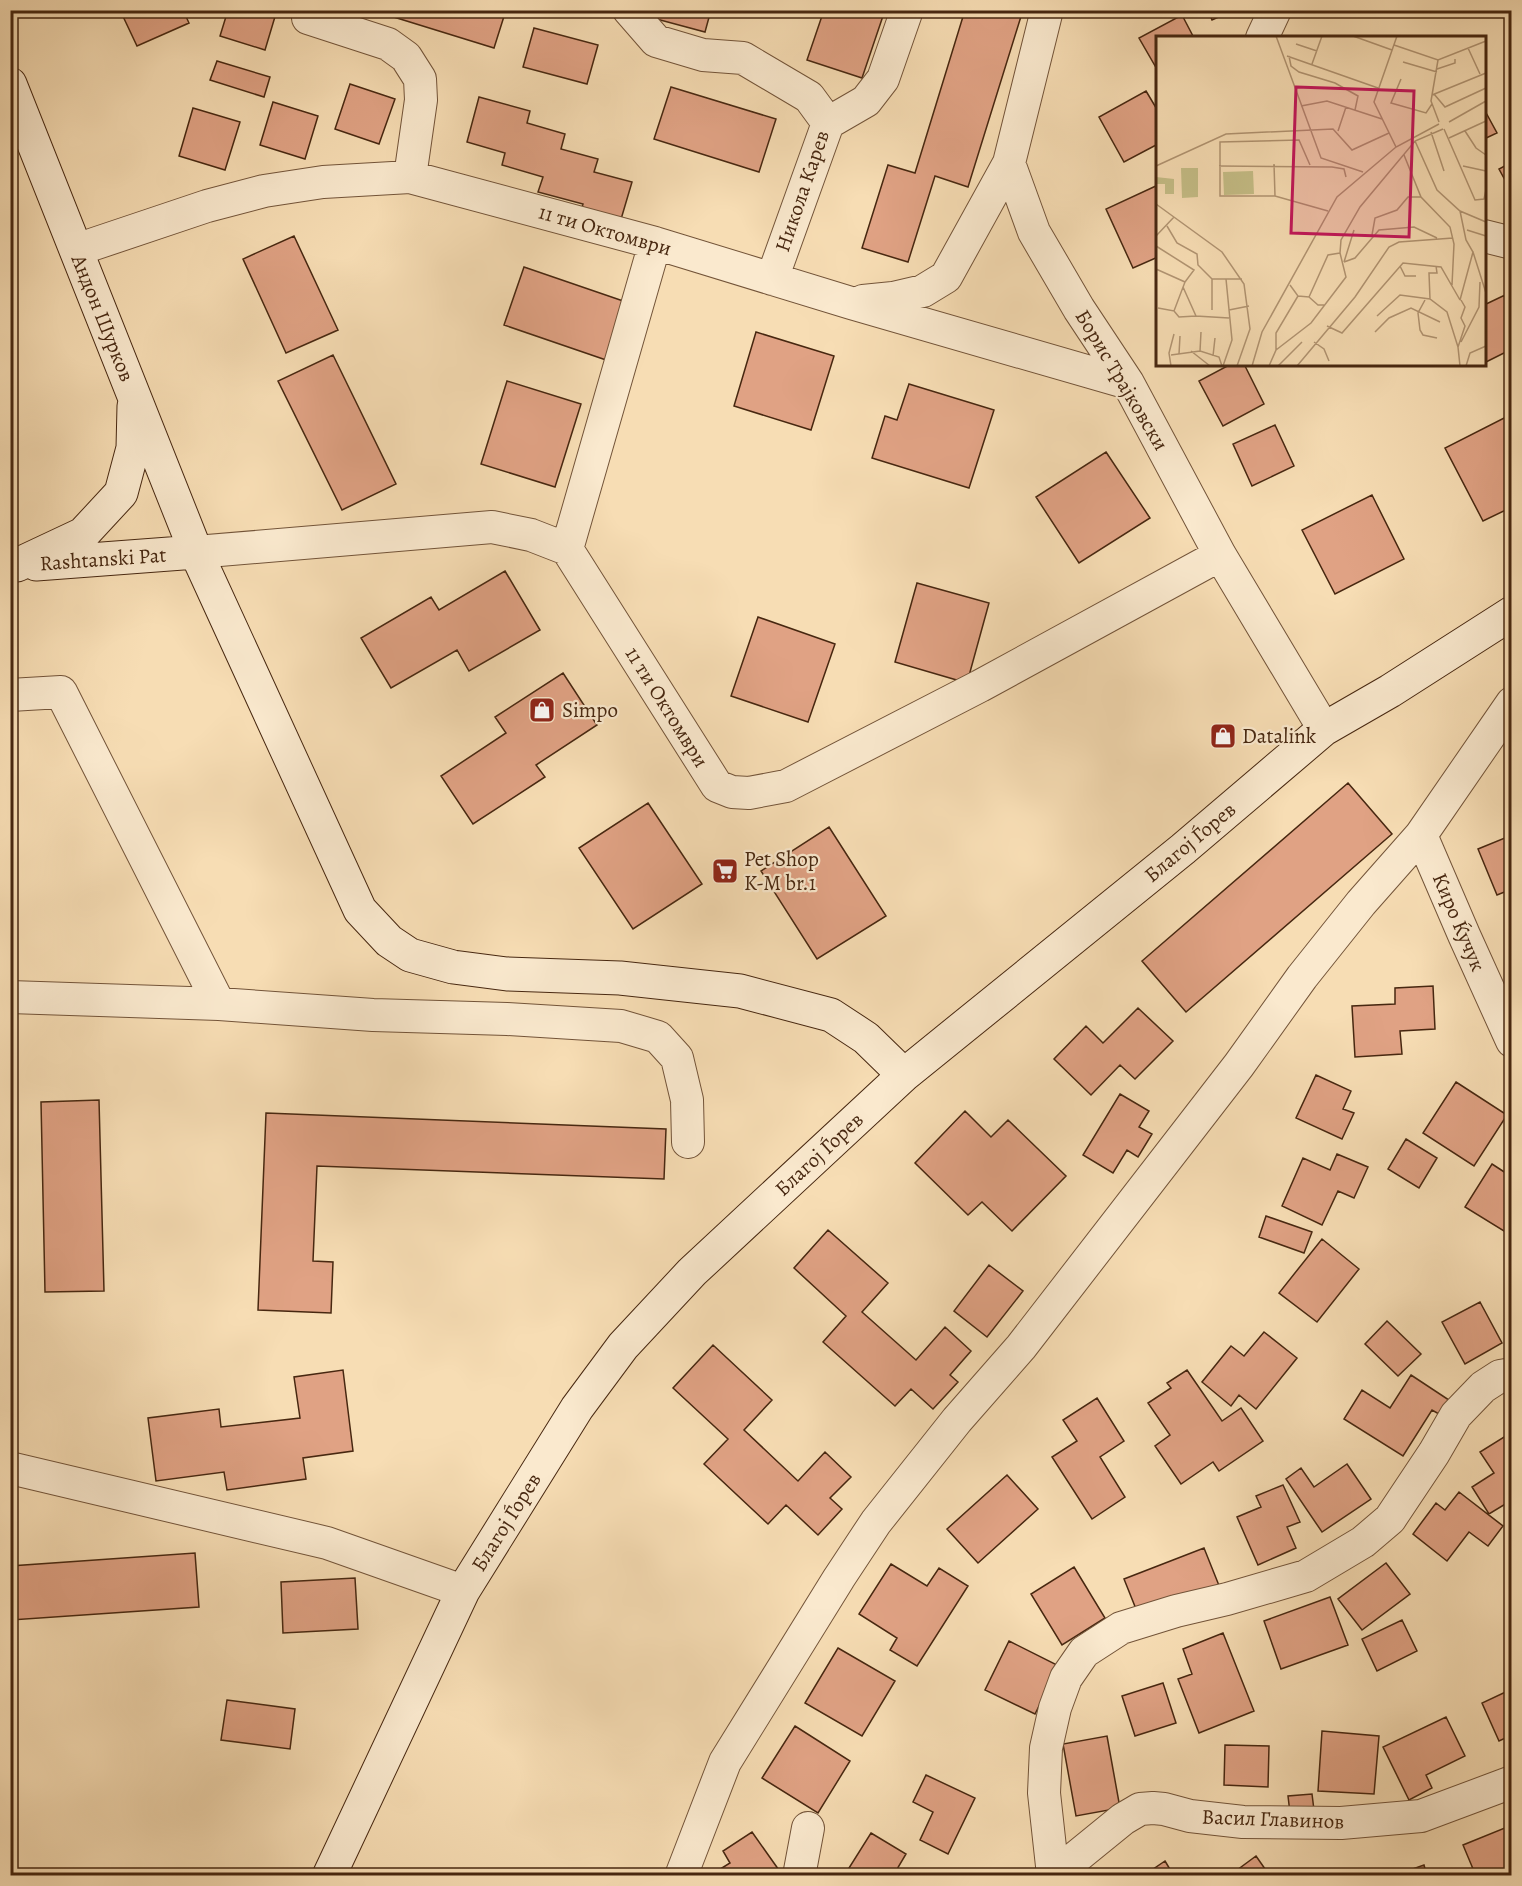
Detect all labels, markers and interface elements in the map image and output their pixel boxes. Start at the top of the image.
inset map [1156,36,1486,366]
street label: Никола Карев [768,126,836,255]
street label: 11 ти Октомври [535,198,675,262]
street label: Андон Шурков [64,249,141,386]
street label: Борис Трајковски [1069,304,1175,456]
street label: Rashtanski Pat [39,541,167,577]
street label: 11 ти Октомври [619,641,715,773]
shop icon: Simpo [527,695,557,725]
place label: Simpo [562,696,618,724]
shop icon: Datalink [1208,721,1238,751]
place label: Datalink [1242,722,1317,750]
street label: Благој Ѓорев [1138,795,1242,889]
place label: Pet Shop K-M br.1 [744,845,819,897]
supermarket icon: Pet Shop K-M br.1 [710,856,740,886]
street label: Киро Ќучук [1426,869,1492,976]
street label: Благој Ѓорев [769,1106,869,1202]
street label: Благој Ѓорев [465,1467,547,1577]
street label: Васил Главинов [1201,1803,1345,1835]

